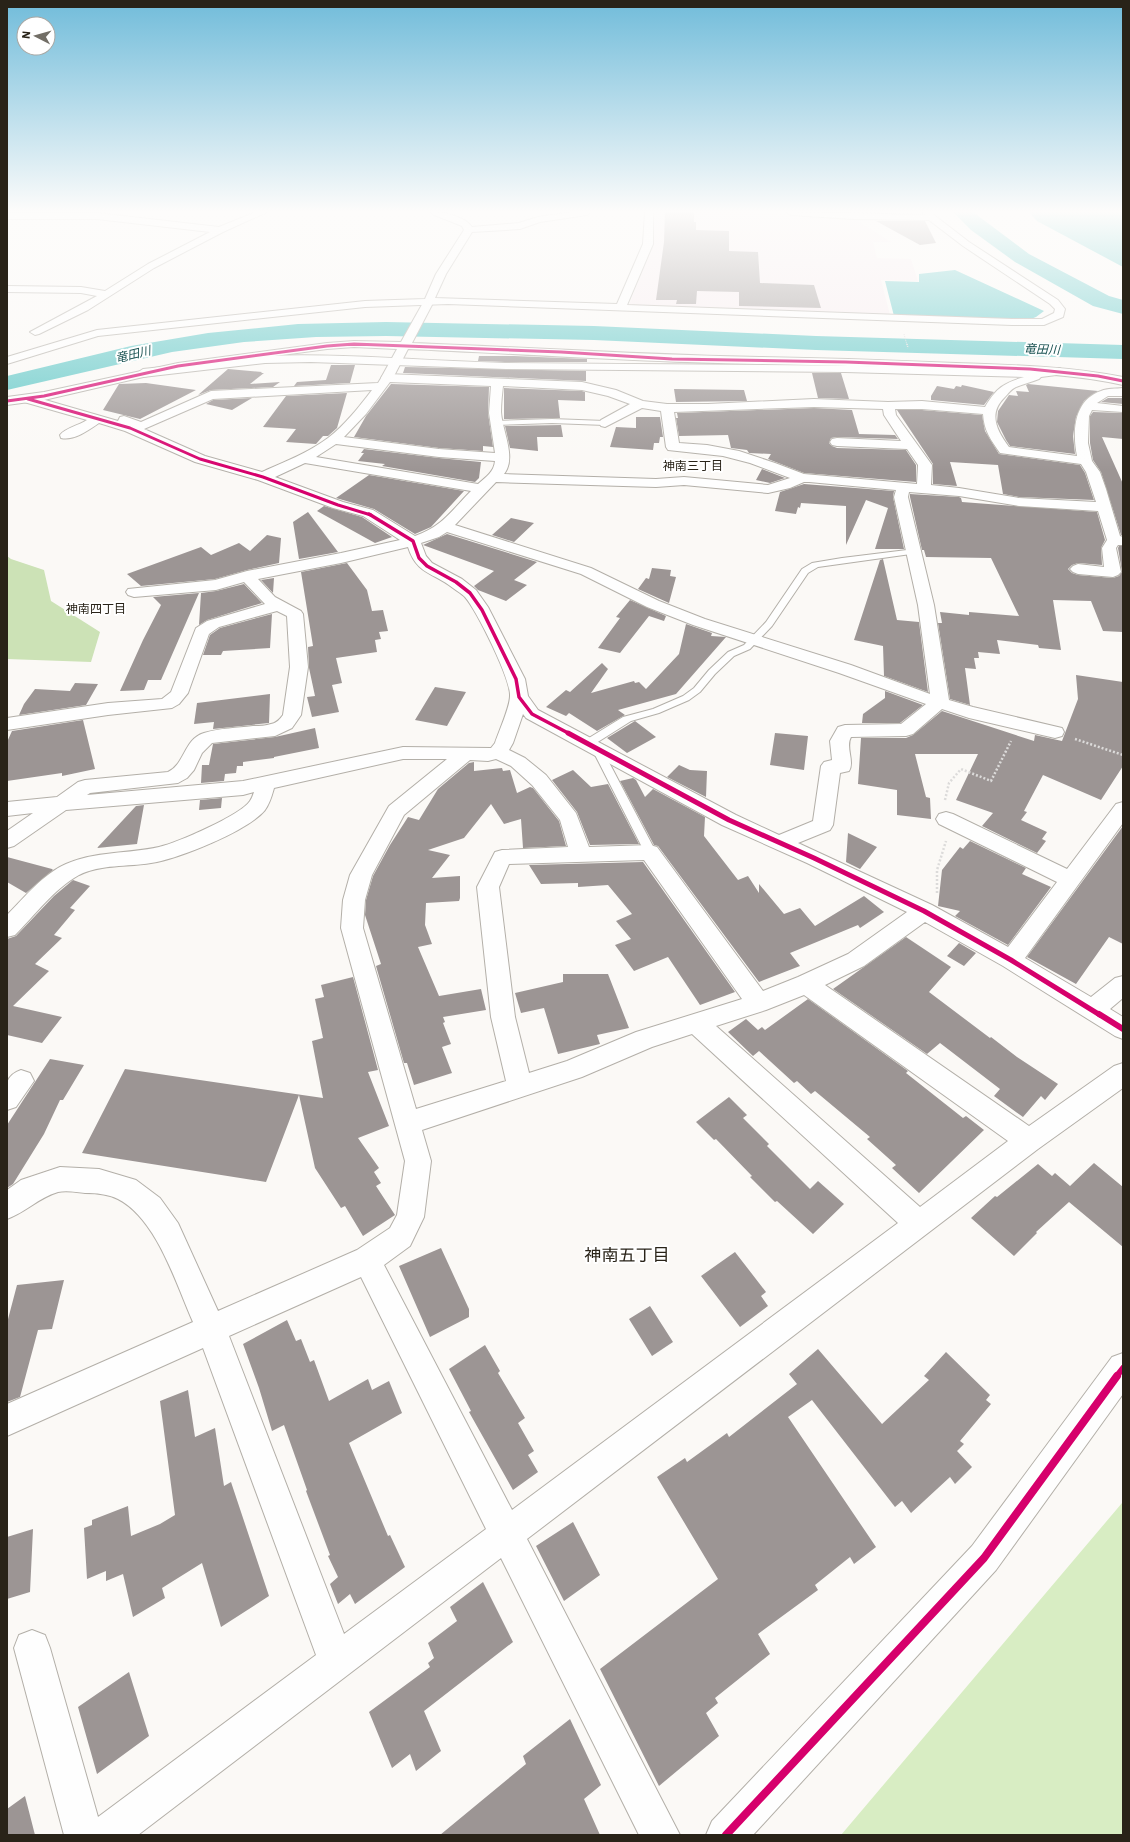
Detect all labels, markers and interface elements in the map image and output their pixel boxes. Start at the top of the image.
north arrow [16,16,56,56]
text: N [19,30,33,40]
water label: 竜田川 [1024,341,1062,357]
water label: 竜田川 [114,342,154,365]
district label: 神南三丁目 [663,458,723,473]
district label: 神南四丁目 [66,601,126,616]
district label: 神南五丁目 [585,1244,670,1266]

